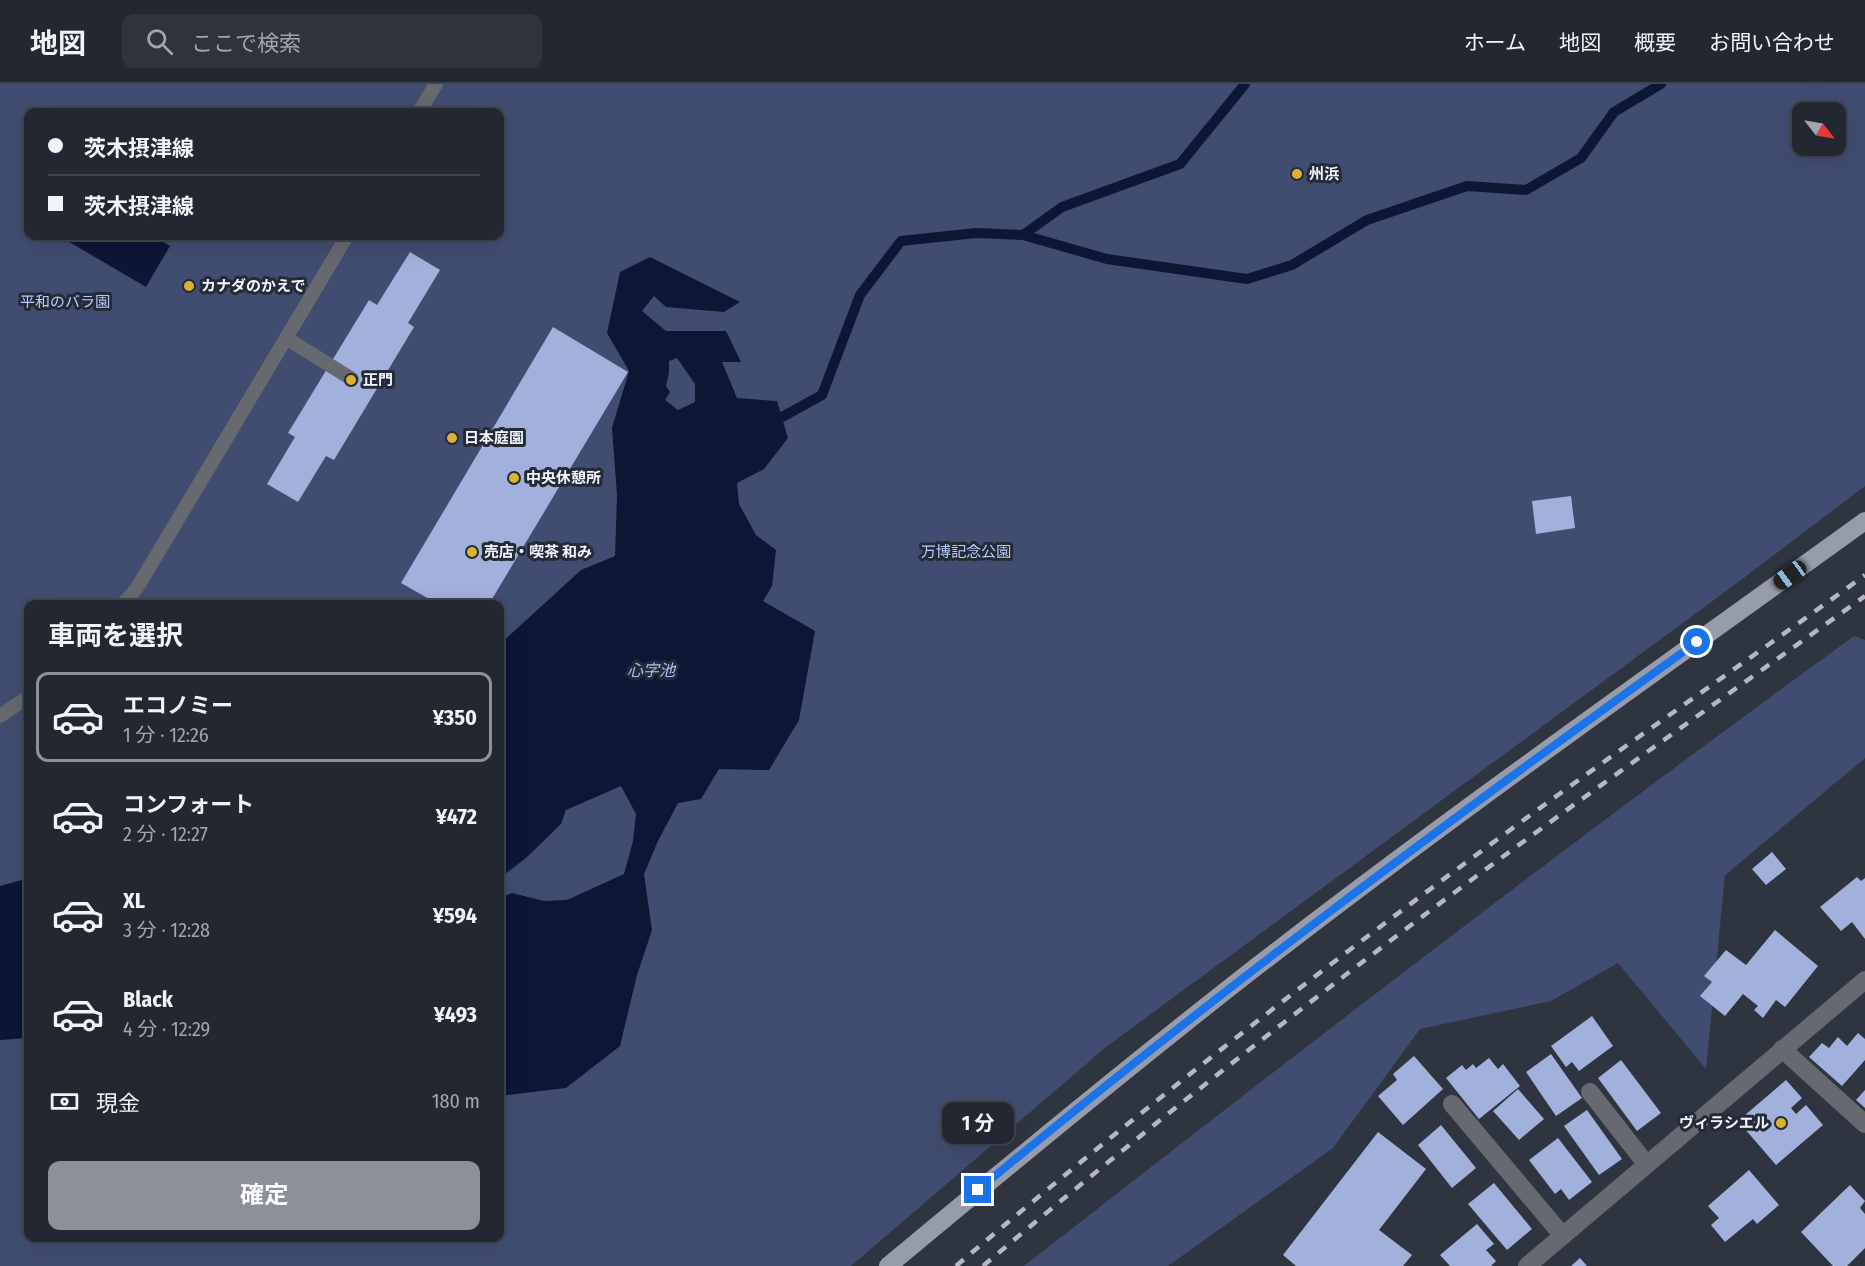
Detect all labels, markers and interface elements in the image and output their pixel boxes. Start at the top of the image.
search box [122,14,542,68]
icon: search [143,25,176,58]
text: 地図 [30,27,86,60]
text: ここで検索 [191,30,301,57]
text: ホーム [1464,30,1526,56]
text: 地図 [1559,30,1601,56]
text: 概要 [1634,30,1676,56]
text: お問い合わせ [1709,30,1835,56]
north arrow [1792,102,1846,156]
map controls [1792,102,1846,156]
text: 茨木摂津線 [84,135,194,162]
place label: 州浜 [1309,165,1340,183]
marker: 州浜 [1290,167,1304,181]
text: 茨木摂津線 [84,193,194,220]
place label: カナダのかえで [201,277,306,295]
marker: カナダのかえで [182,279,196,293]
park label: 平和のバラ園 [20,293,110,311]
place label: 正門 [363,371,393,389]
marker: 正門 [344,373,358,387]
place label: 日本庭園 [464,429,524,447]
marker: 日本庭園 [445,431,459,445]
place label: 中央休憩所 [526,469,601,487]
marker: 中央休憩所 [507,471,521,485]
place label: 売店・喫茶 和み [484,543,592,561]
park label: 万博記念公園 [921,543,1011,561]
marker: 売店・喫茶 和み [465,545,479,559]
car [1770,557,1810,593]
text: 車両を選択 [48,620,183,652]
route start [1683,628,1710,655]
water label: 心字池 [627,661,677,680]
icon: car [51,690,105,744]
text: エコノミー [123,692,233,719]
text: ¥350 [433,704,477,731]
text: 1 分 · 12:26 [123,723,209,747]
icon: car [51,789,105,843]
text: コンフォート [123,791,254,818]
text: ¥472 [436,803,477,830]
text: 2 分 · 12:27 [123,822,208,846]
text: XL [123,887,145,914]
icon: car [51,888,105,942]
text: ¥594 [433,902,477,929]
text: 3 分 · 12:28 [123,918,210,942]
text: Black [123,986,173,1013]
icon: car [51,987,105,1041]
text: ¥493 [434,1001,477,1028]
text: 4 分 · 12:29 [123,1017,210,1041]
icon: cash [48,1085,81,1118]
text: 180 m [432,1089,480,1113]
text: 現金 [96,1090,140,1117]
callout: 1 分 [942,1103,1014,1145]
text: 1 分 [962,1111,994,1135]
place label: ヴィラシエル [1679,1114,1769,1132]
marker: ヴィラシエル [1774,1116,1788,1130]
button: 確定 [48,1161,480,1230]
route end [964,1176,991,1203]

